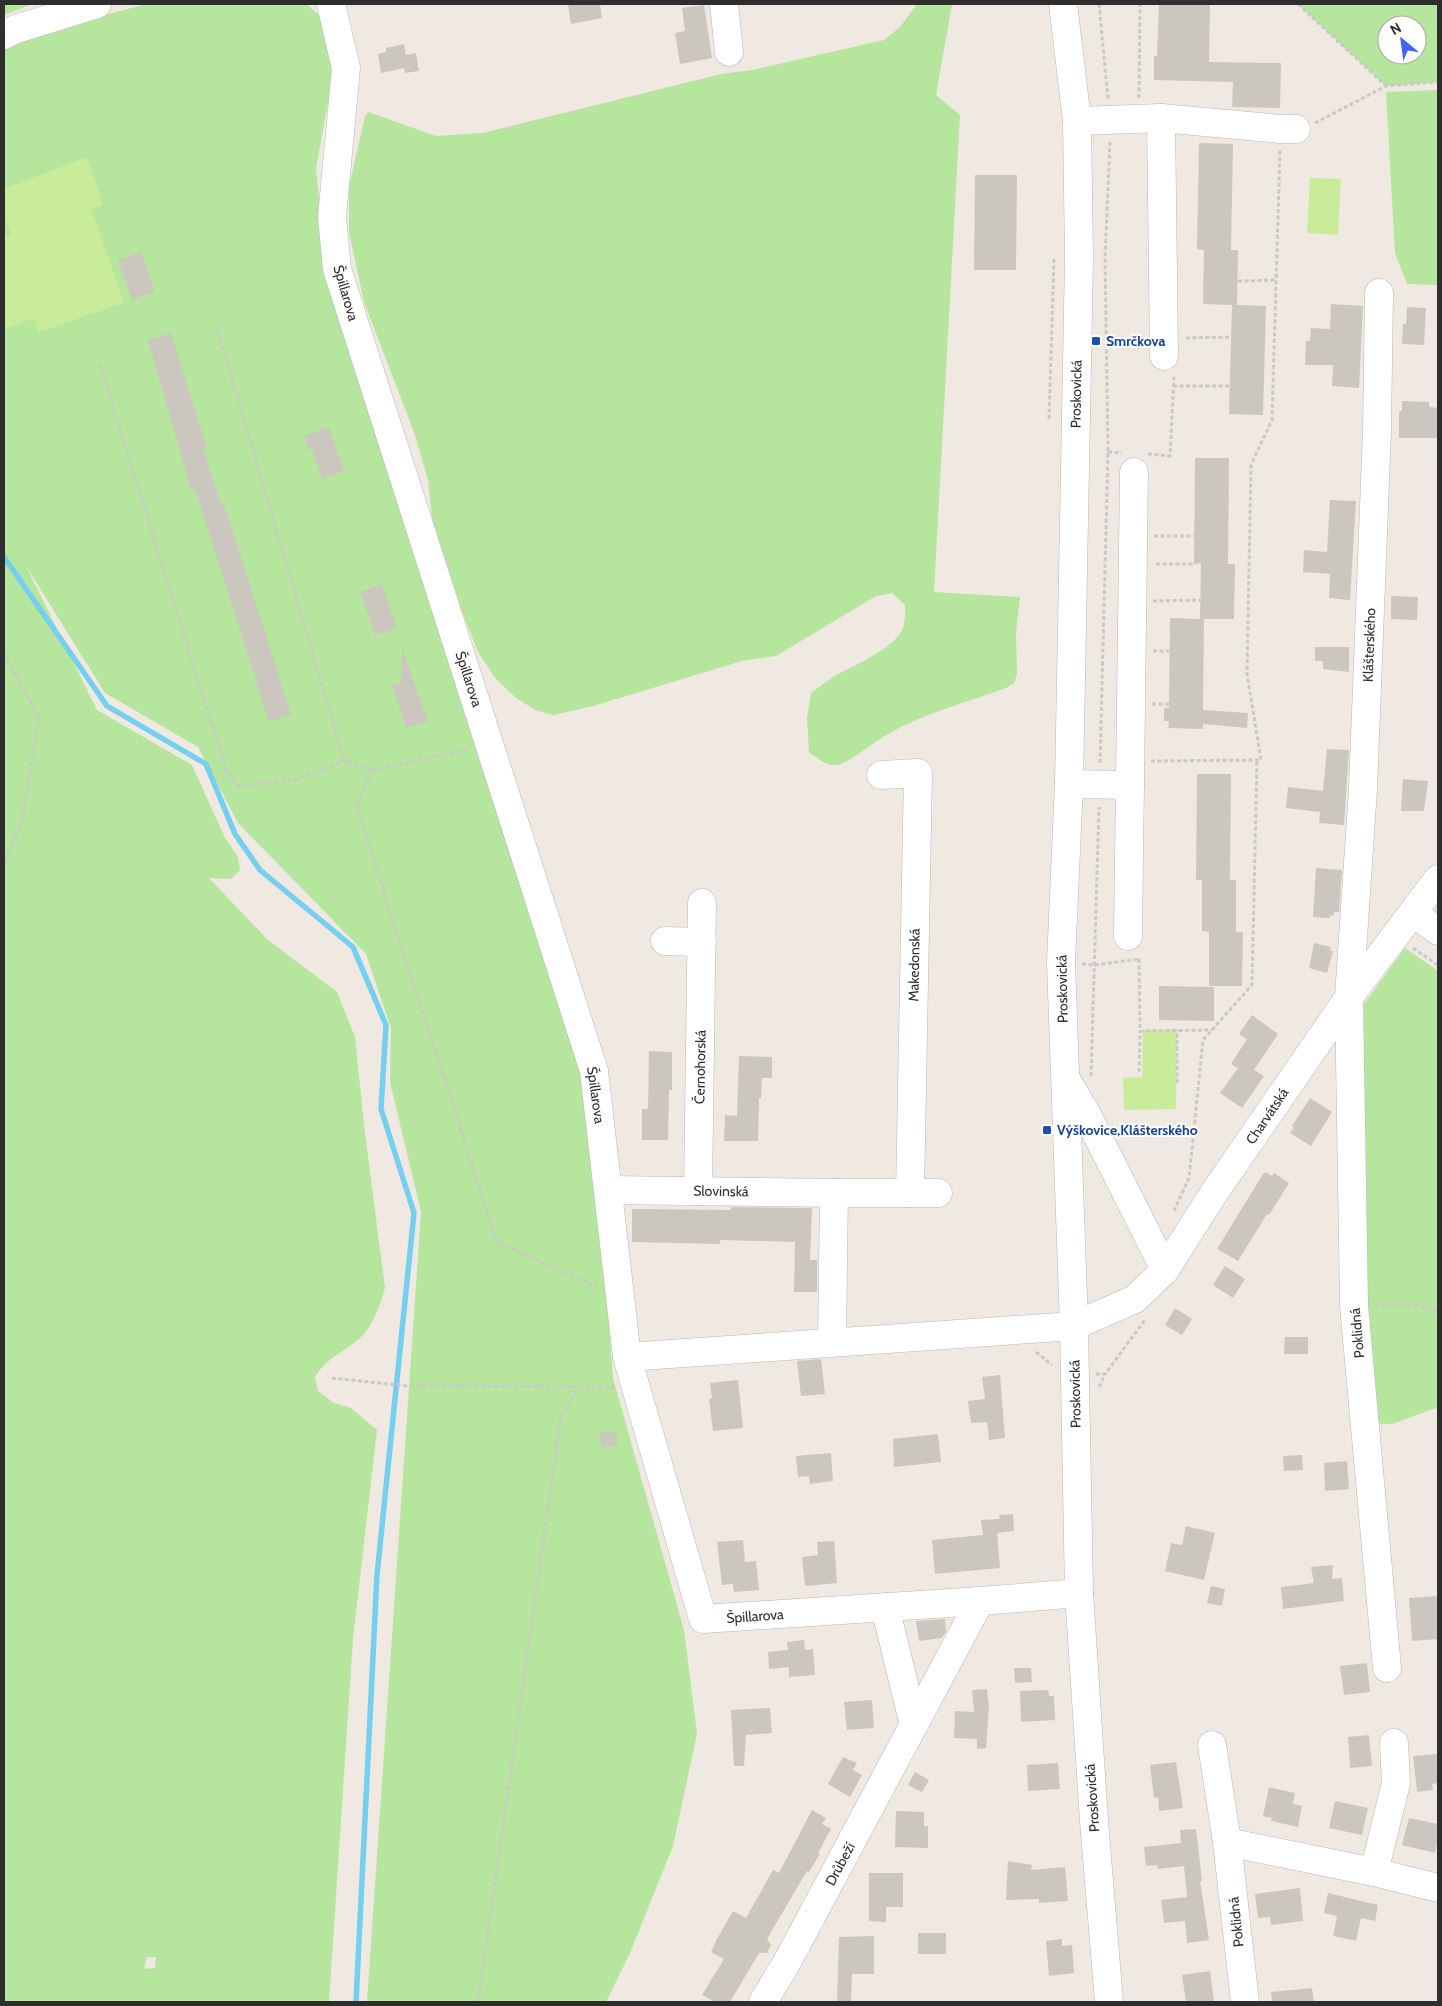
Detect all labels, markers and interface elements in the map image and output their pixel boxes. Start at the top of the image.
north arrow [1377,15,1427,65]
text: N [1387,18,1404,39]
street label: Špillarova [329,263,363,323]
place label: Smrčkova [1106,332,1165,350]
marker: Smrčkova [1090,335,1102,347]
street label: Proskovická [1066,359,1086,428]
street label: Klášterského [1359,607,1379,682]
street label: Špillarova [452,649,487,709]
street label: Makedonská [904,928,924,1002]
street label: Proskovická [1052,954,1072,1023]
street label: Černohorská [690,1029,710,1104]
street label: Špillarova [583,1065,609,1125]
street label: Charvátská [1242,1084,1293,1148]
place label: Výškovice,Klášterského [1057,1121,1198,1139]
marker: Výškovice,Klášterského [1041,1124,1053,1136]
street label: Slovinská [693,1182,749,1200]
street label: Poklidná [1346,1307,1368,1359]
street label: Proskovická [1065,1359,1085,1428]
street label: Špillarova [726,1605,785,1627]
street label: Proskovická [1081,1763,1103,1833]
street label: Drůbeží [821,1839,859,1889]
street label: Poklidná [1224,1896,1248,1948]

